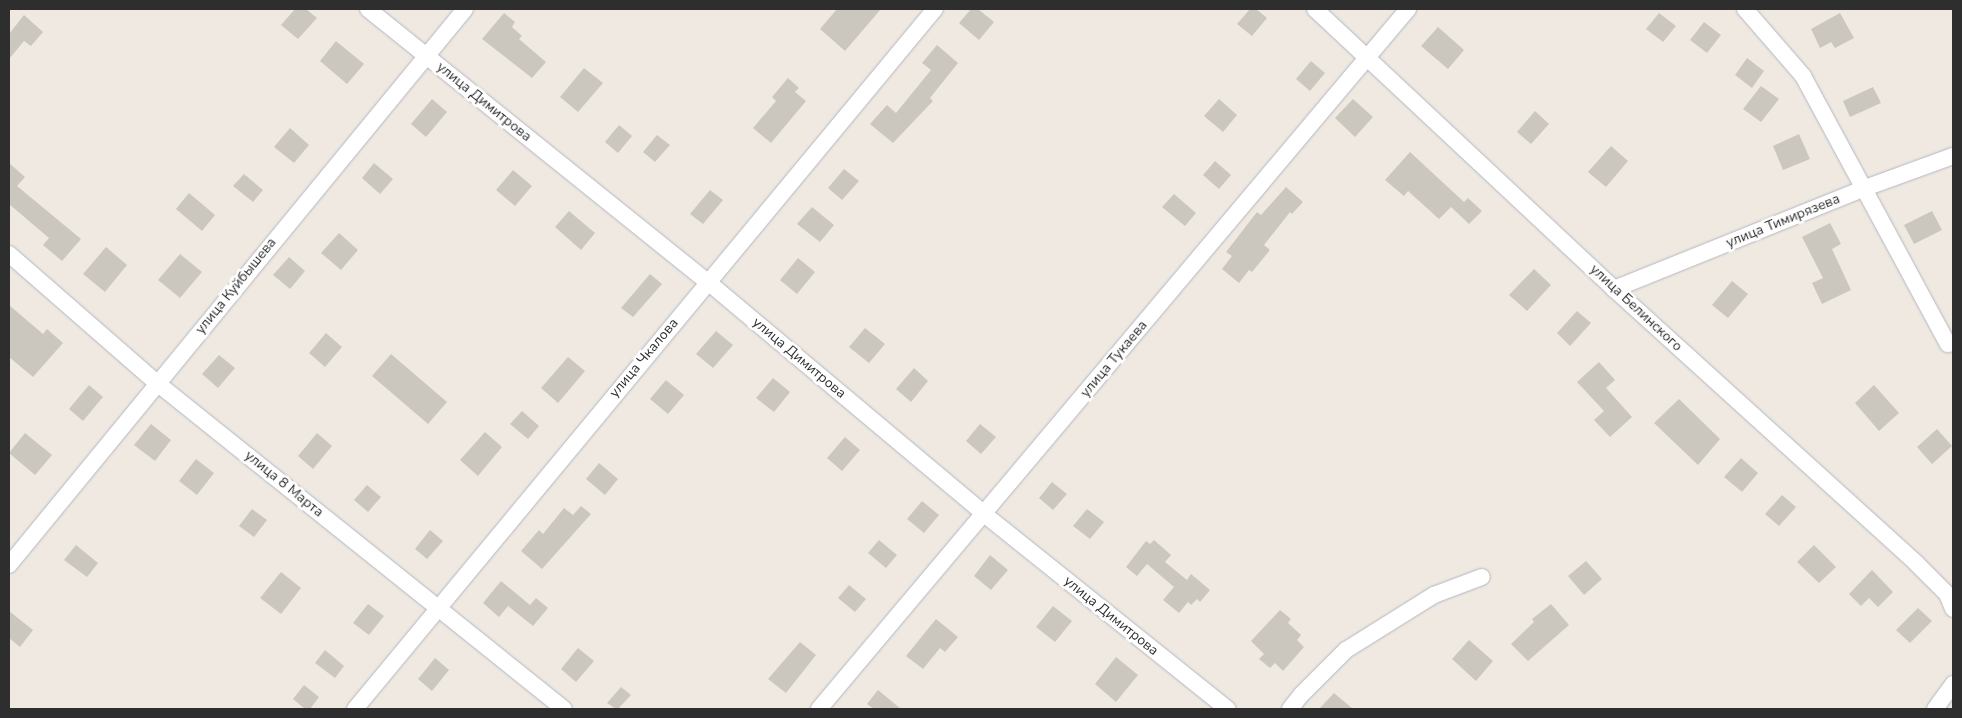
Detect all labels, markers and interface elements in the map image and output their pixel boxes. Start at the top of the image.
street label: улица Димитрова [433,59,535,145]
street label: улица Тимирязева [1724,191,1842,251]
street label: улица Куйбышева [192,235,280,337]
street label: улица Белинского [1586,261,1686,355]
street label: улица Димитрова [749,314,849,402]
street label: улица Чкалова [606,315,682,401]
street label: улица Тукаева [1077,317,1151,401]
street label: улица 8 Марта [241,447,327,521]
street label: улица Димитрова [1060,573,1162,659]

